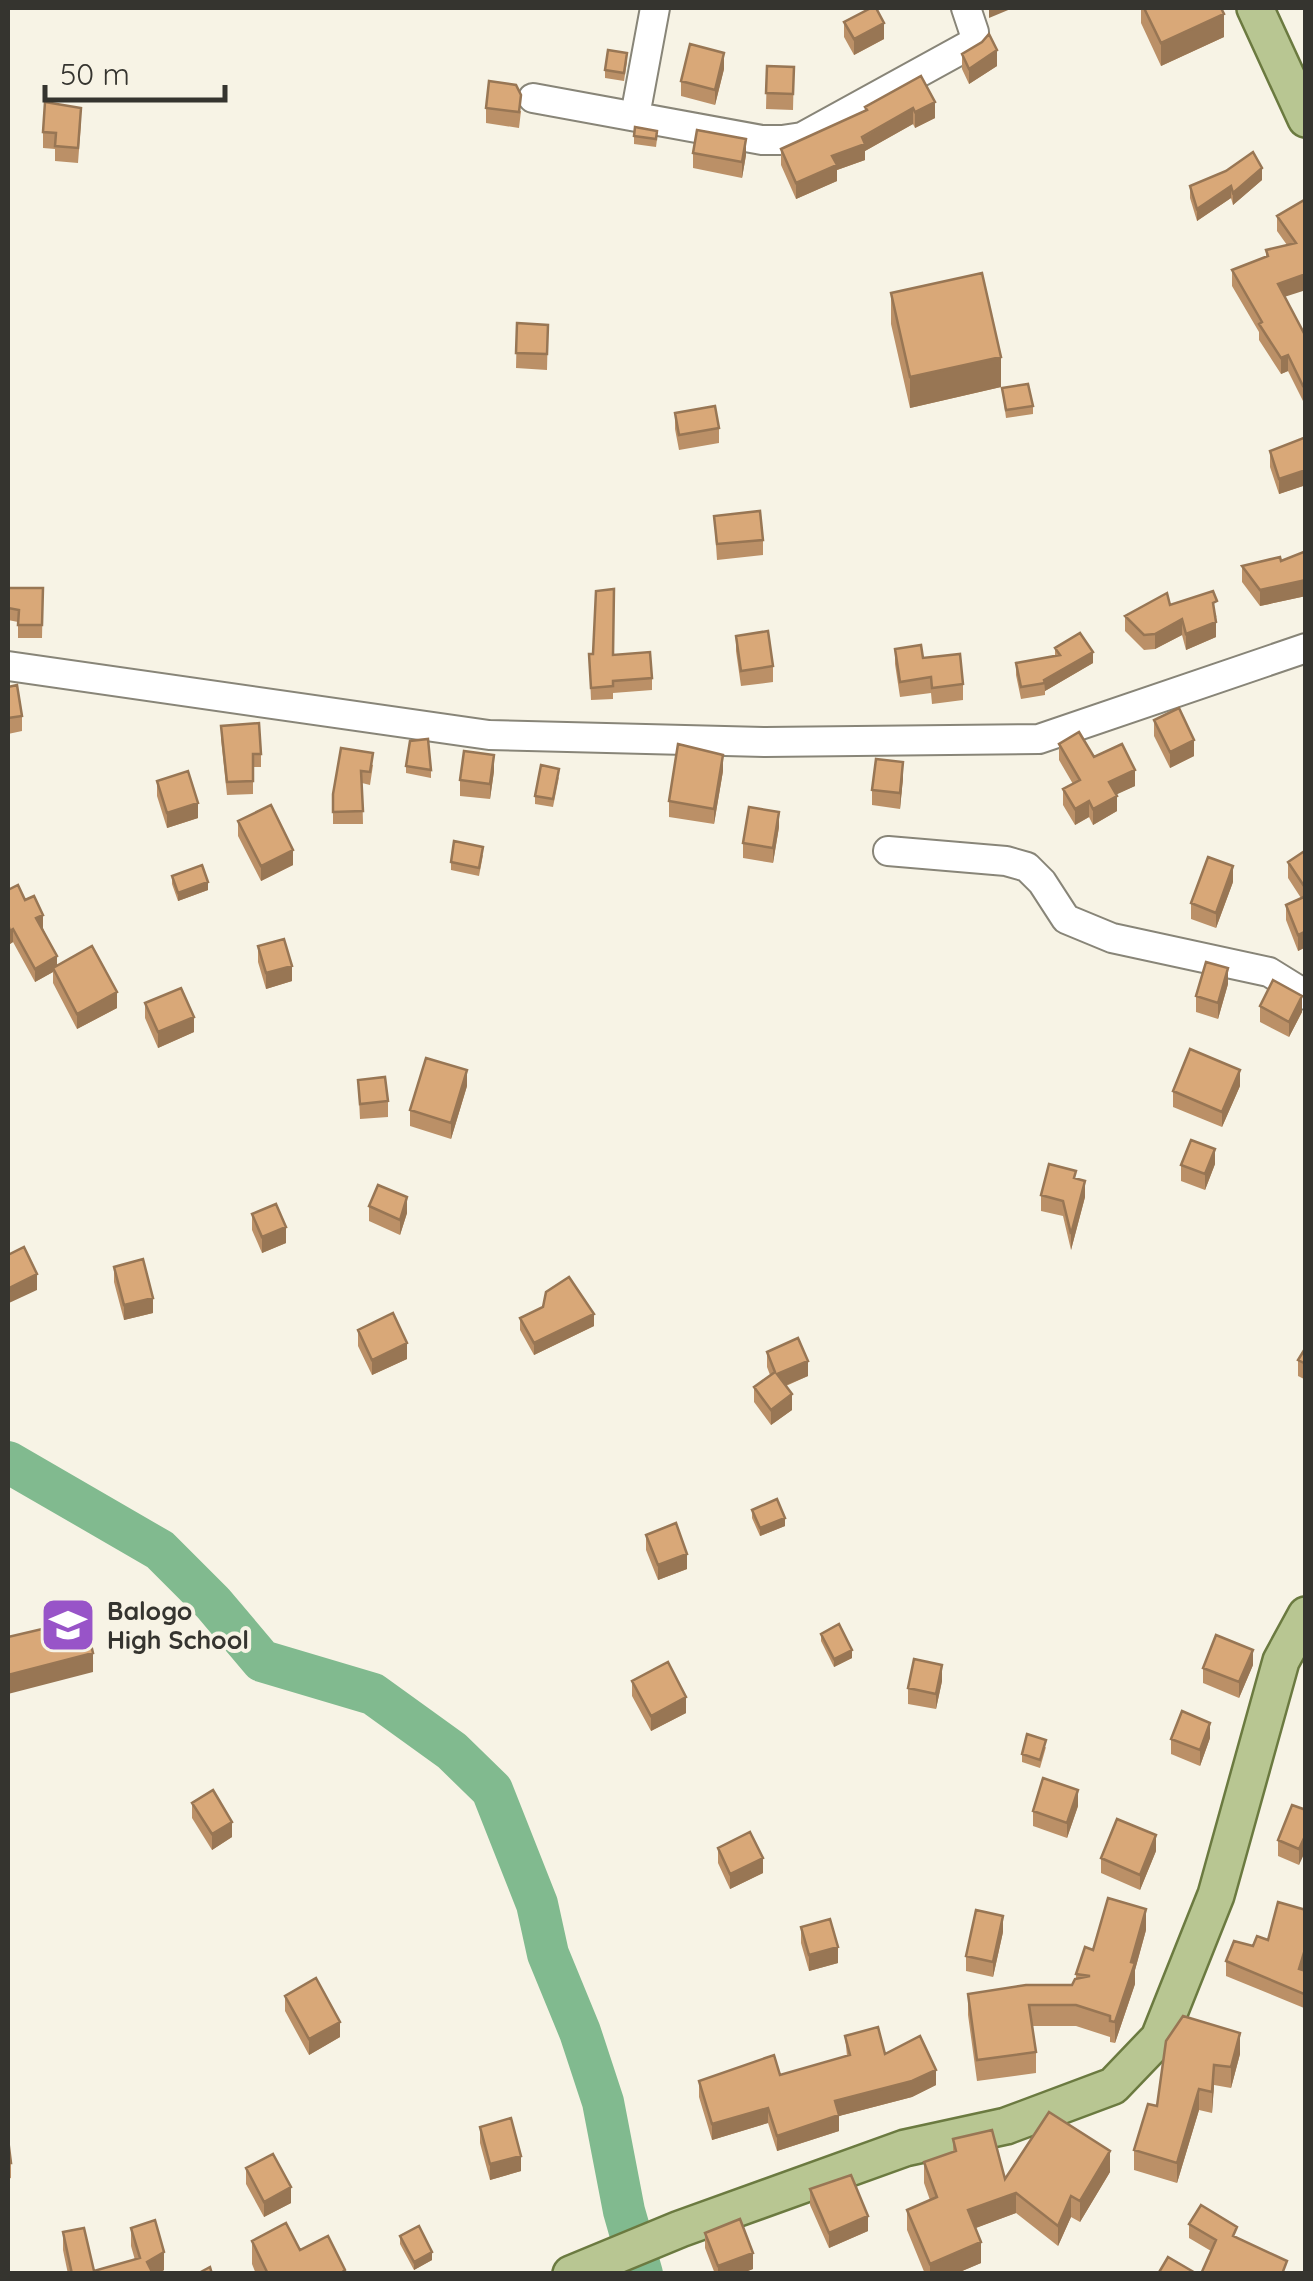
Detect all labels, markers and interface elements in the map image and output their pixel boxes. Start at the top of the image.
scale bar [45,40,225,102]
text: 50 m [60,55,130,93]
school or university icon: Balogo High School [38,1595,98,1655]
place label: Balogo High School [107,1595,249,1655]

